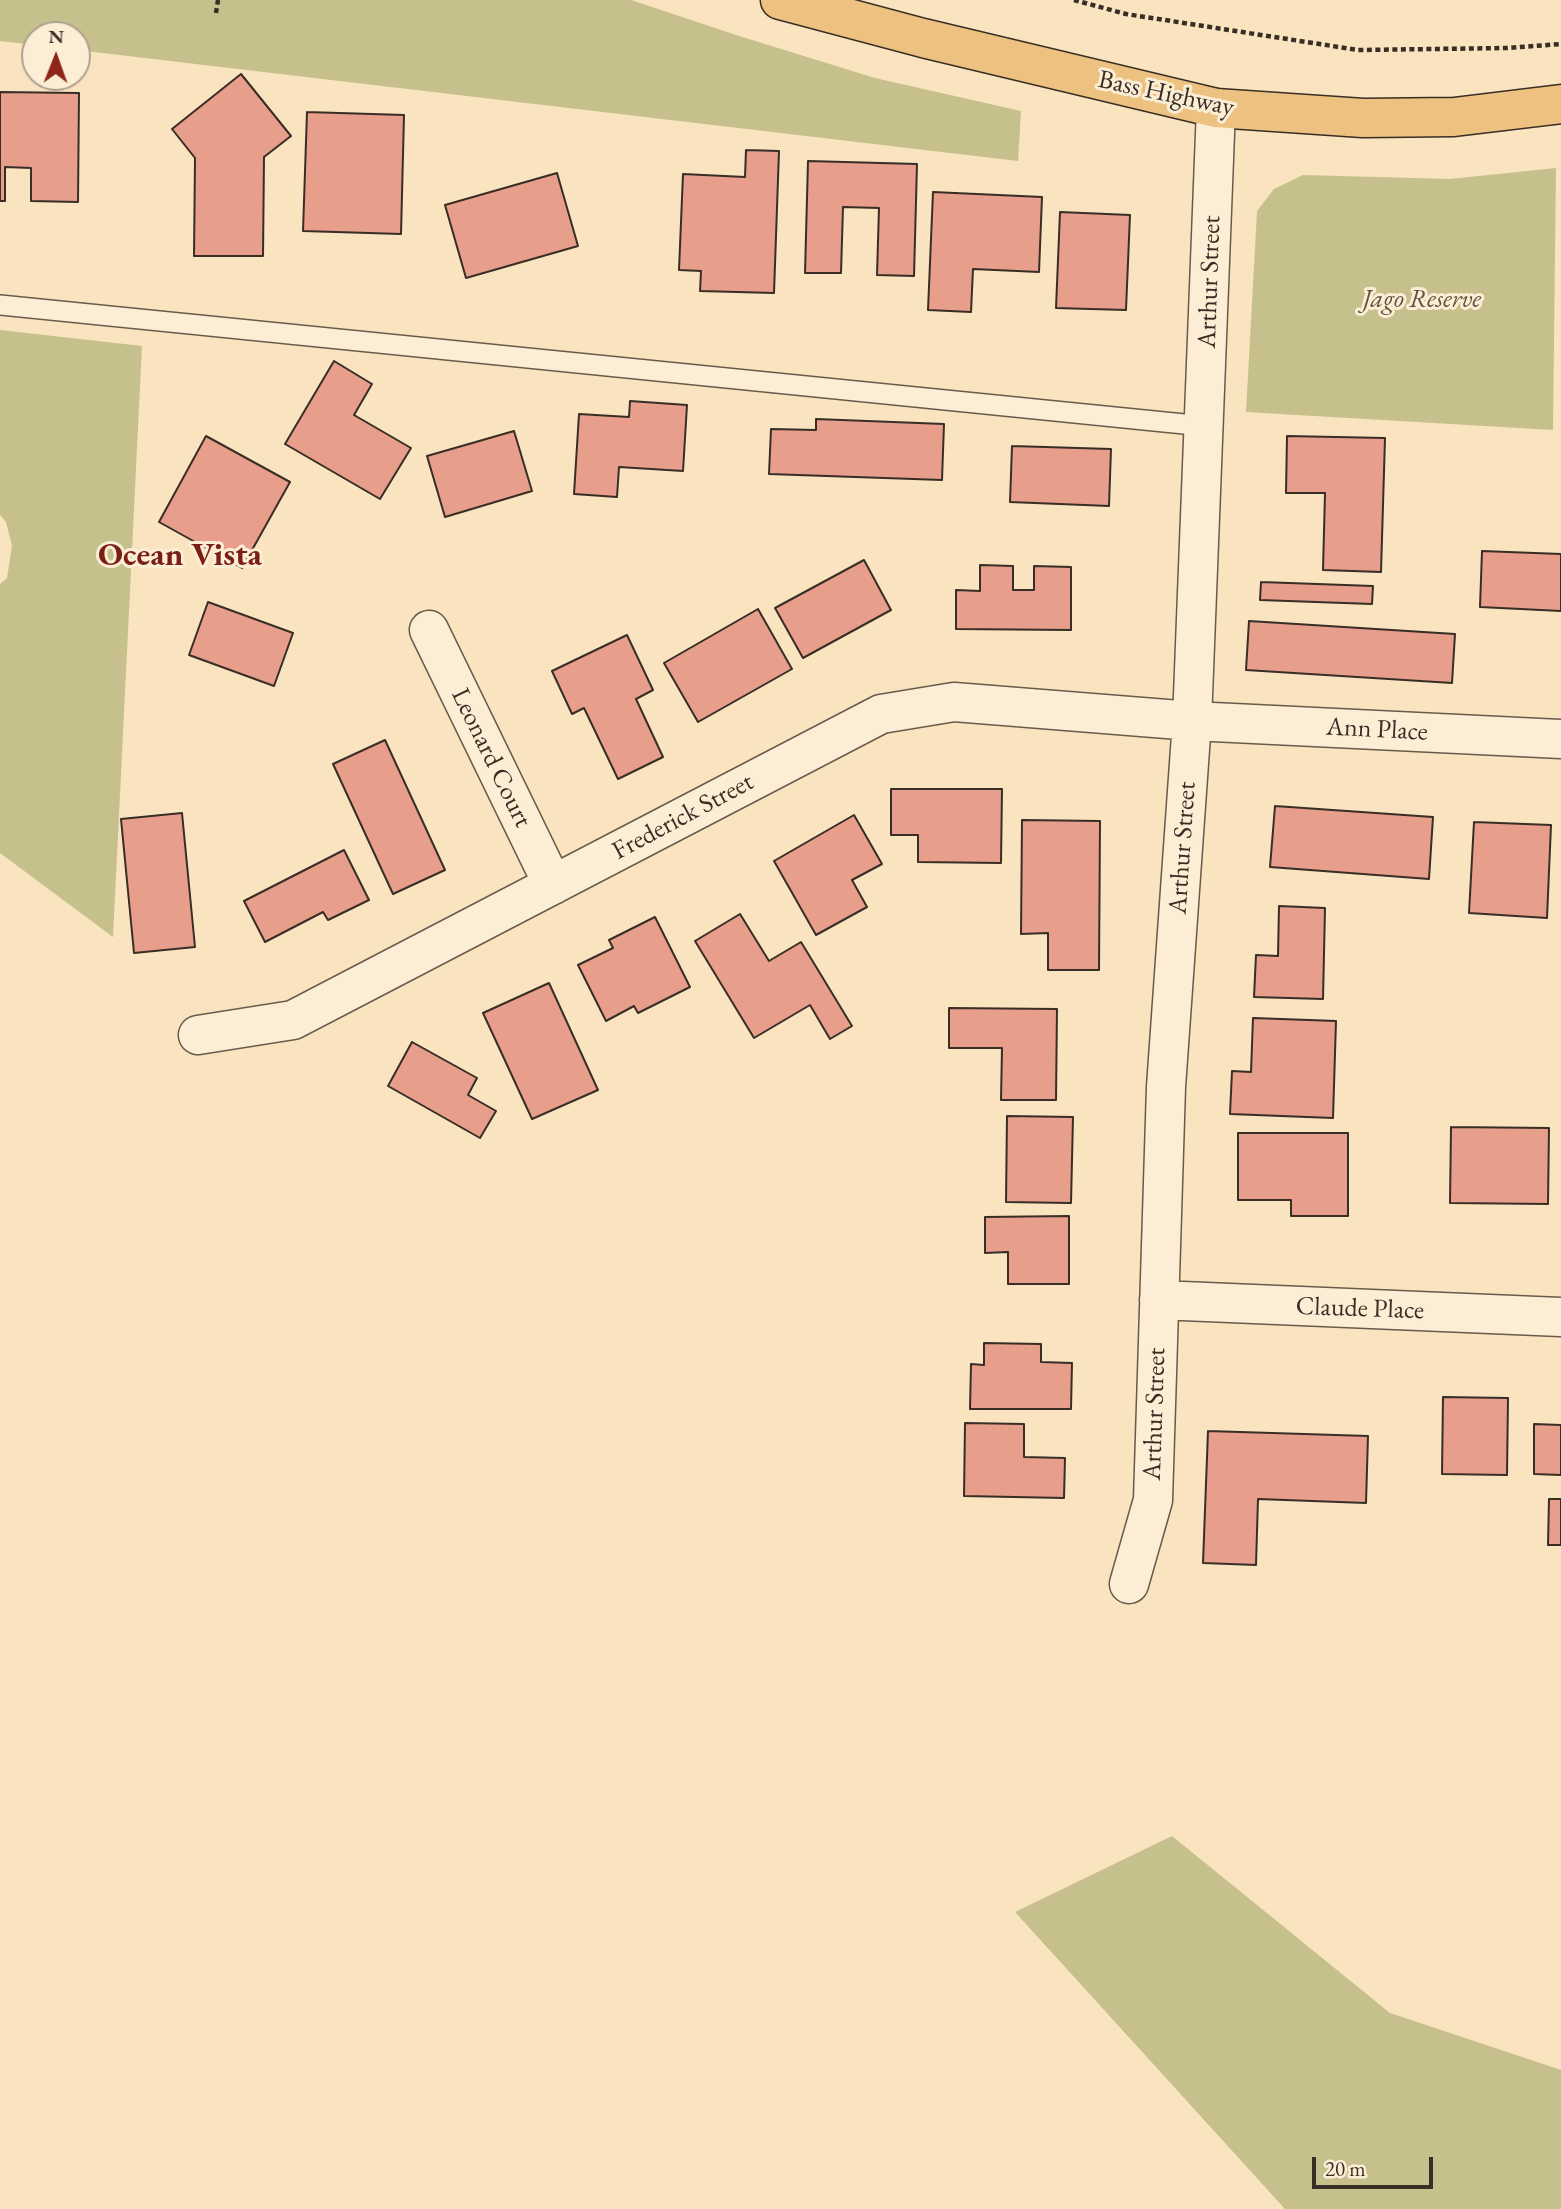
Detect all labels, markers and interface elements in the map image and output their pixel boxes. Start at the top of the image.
north arrow [21,21,91,91]
text: N [48,24,64,49]
street label: Bass Highway [1095,64,1237,124]
street label: Arthur Street [1192,215,1228,349]
park label: Jago Reserve [1363,284,1481,316]
district label: Ocean Vista [98,536,262,576]
street label: Leonard Court [444,683,538,833]
street label: Ann Place [1325,712,1429,748]
street label: Frederick Street [607,767,759,867]
street label: Arthur Street [1163,781,1203,915]
street label: Claude Place [1295,1291,1425,1327]
street label: Arthur Street [1137,1347,1173,1481]
scale bar [1316,2142,1437,2186]
text: 20 m [1325,2155,1366,2182]

